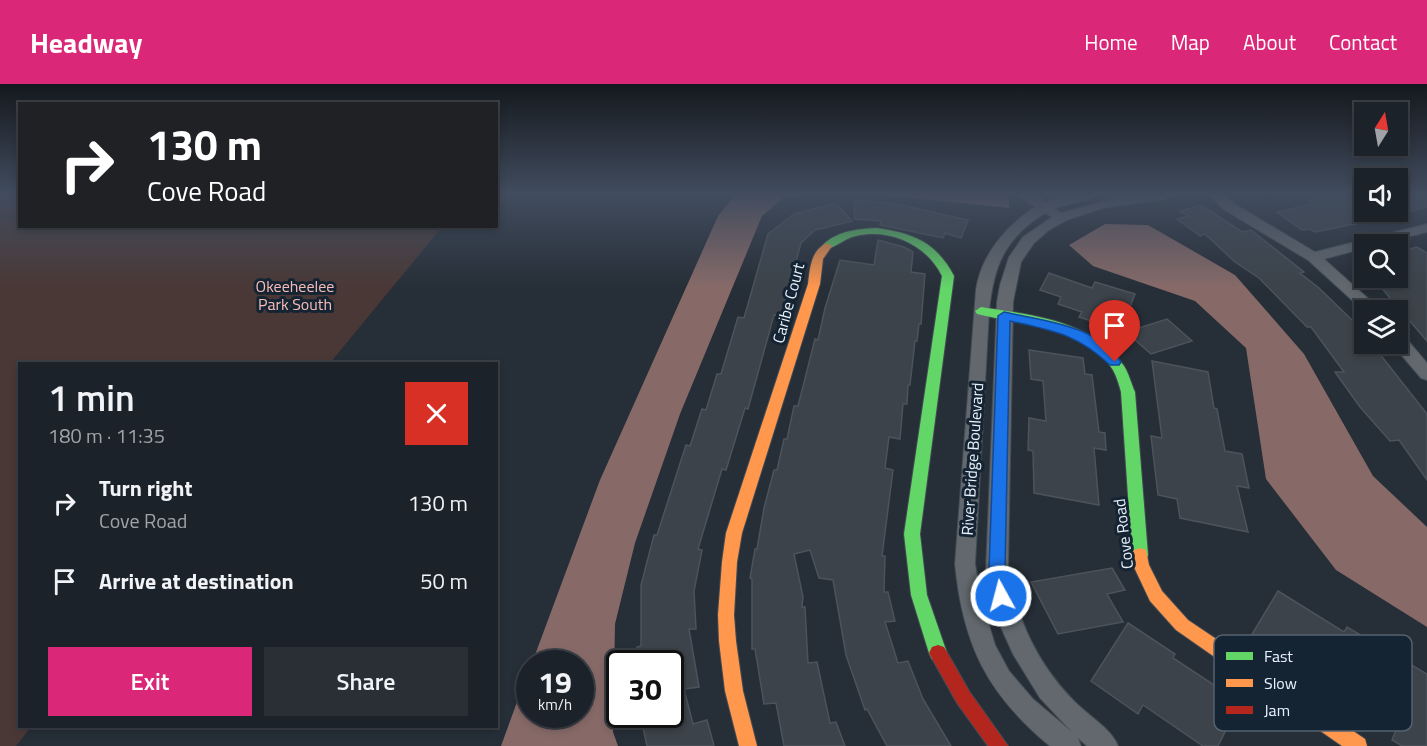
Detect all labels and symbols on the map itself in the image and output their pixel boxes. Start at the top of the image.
north arrow [1354,102,1408,156]
street label: Caribe Court [766,260,810,346]
park label: Okeeheelee Park South [256,274,334,316]
pin [1089,300,1140,362]
street label: River Bridge Boulevard [955,382,989,536]
street label: Cove Road [1107,497,1139,571]
position arrow [969,564,1033,628]
legend [1214,635,1412,731]
text: Fast [1264,644,1293,668]
speed limit sign: 30 [606,650,684,728]
text: Slow [1264,671,1297,695]
text: Jam [1264,698,1290,722]

